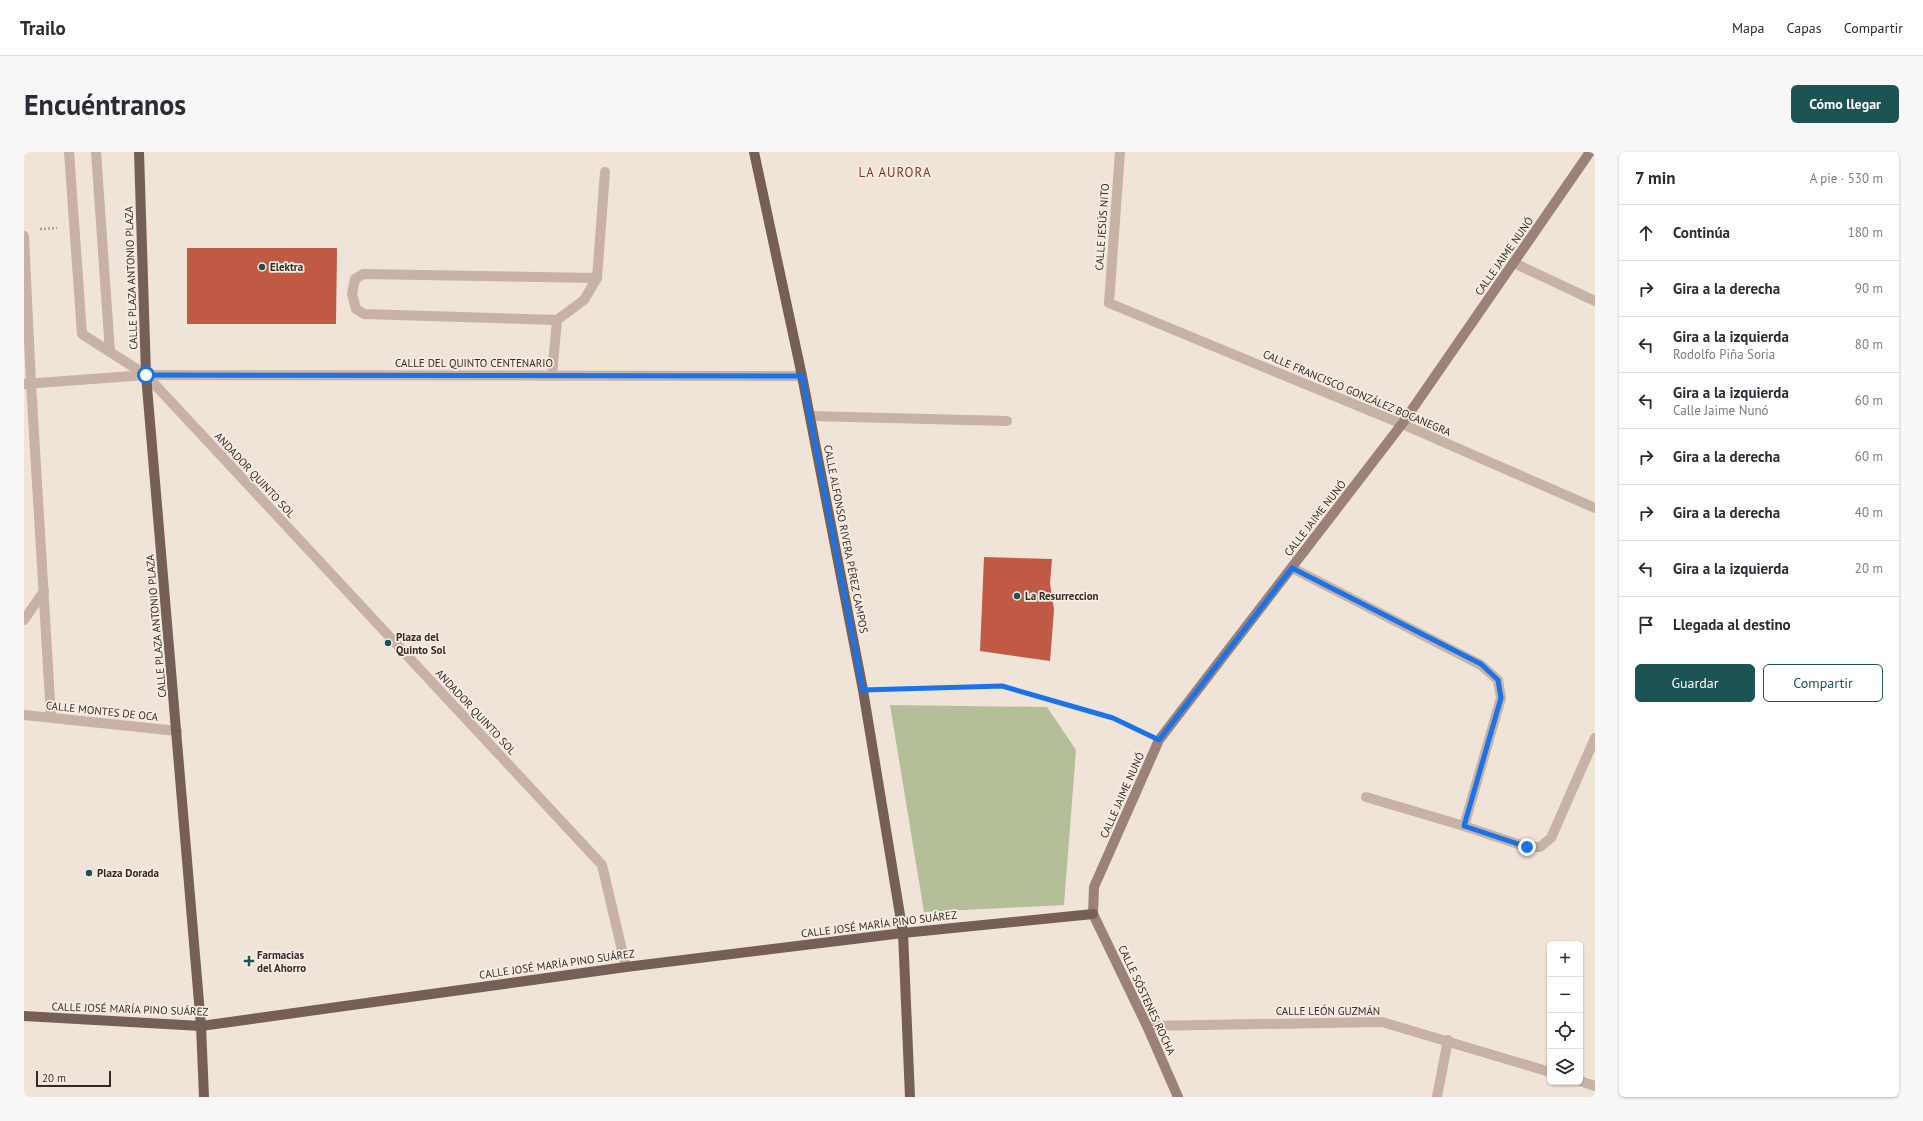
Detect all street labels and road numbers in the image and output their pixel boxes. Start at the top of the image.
street label: CALLE JESÚS NITO [1092,183,1112,271]
street label: CALLE PLAZA ANTONIO PLAZA [121,205,141,350]
street label: CALLE JAIME NUNÓ [1472,214,1536,298]
street label: CALLE FRANCISCO GONZÁLEZ BOCANEGRA [1261,347,1454,439]
street label: CALLE DEL QUINTO CENTENARIO [395,356,553,370]
street label: ANDADOR QUINTO SOL [212,429,298,521]
street label: CALLE ALFONSO RIVERA PÉREZ CAMPOS [821,444,871,635]
street label: CALLE JAIME NUNÓ [1281,477,1349,559]
street label: CALLE PLAZA ANTONIO PLAZA [143,553,169,698]
street label: ANDADOR QUINTO SOL [433,666,519,758]
street label: CALLE MONTES DE OCA [45,698,159,724]
street label: CALLE JAIME NUNÓ [1097,750,1147,840]
street label: CALLE JOSÉ MARÍA PINO SUÁREZ [800,907,958,941]
street label: CALLE SÓSTENES ROCHA [1115,943,1179,1058]
street label: CALLE JOSÉ MARÍA PINO SUÁREZ [478,946,636,982]
street label: CALLE JOSÉ MARÍA PINO SUÁREZ [51,999,209,1019]
street label: CALLE LEÓN GUZMÁN [1276,1004,1380,1018]

